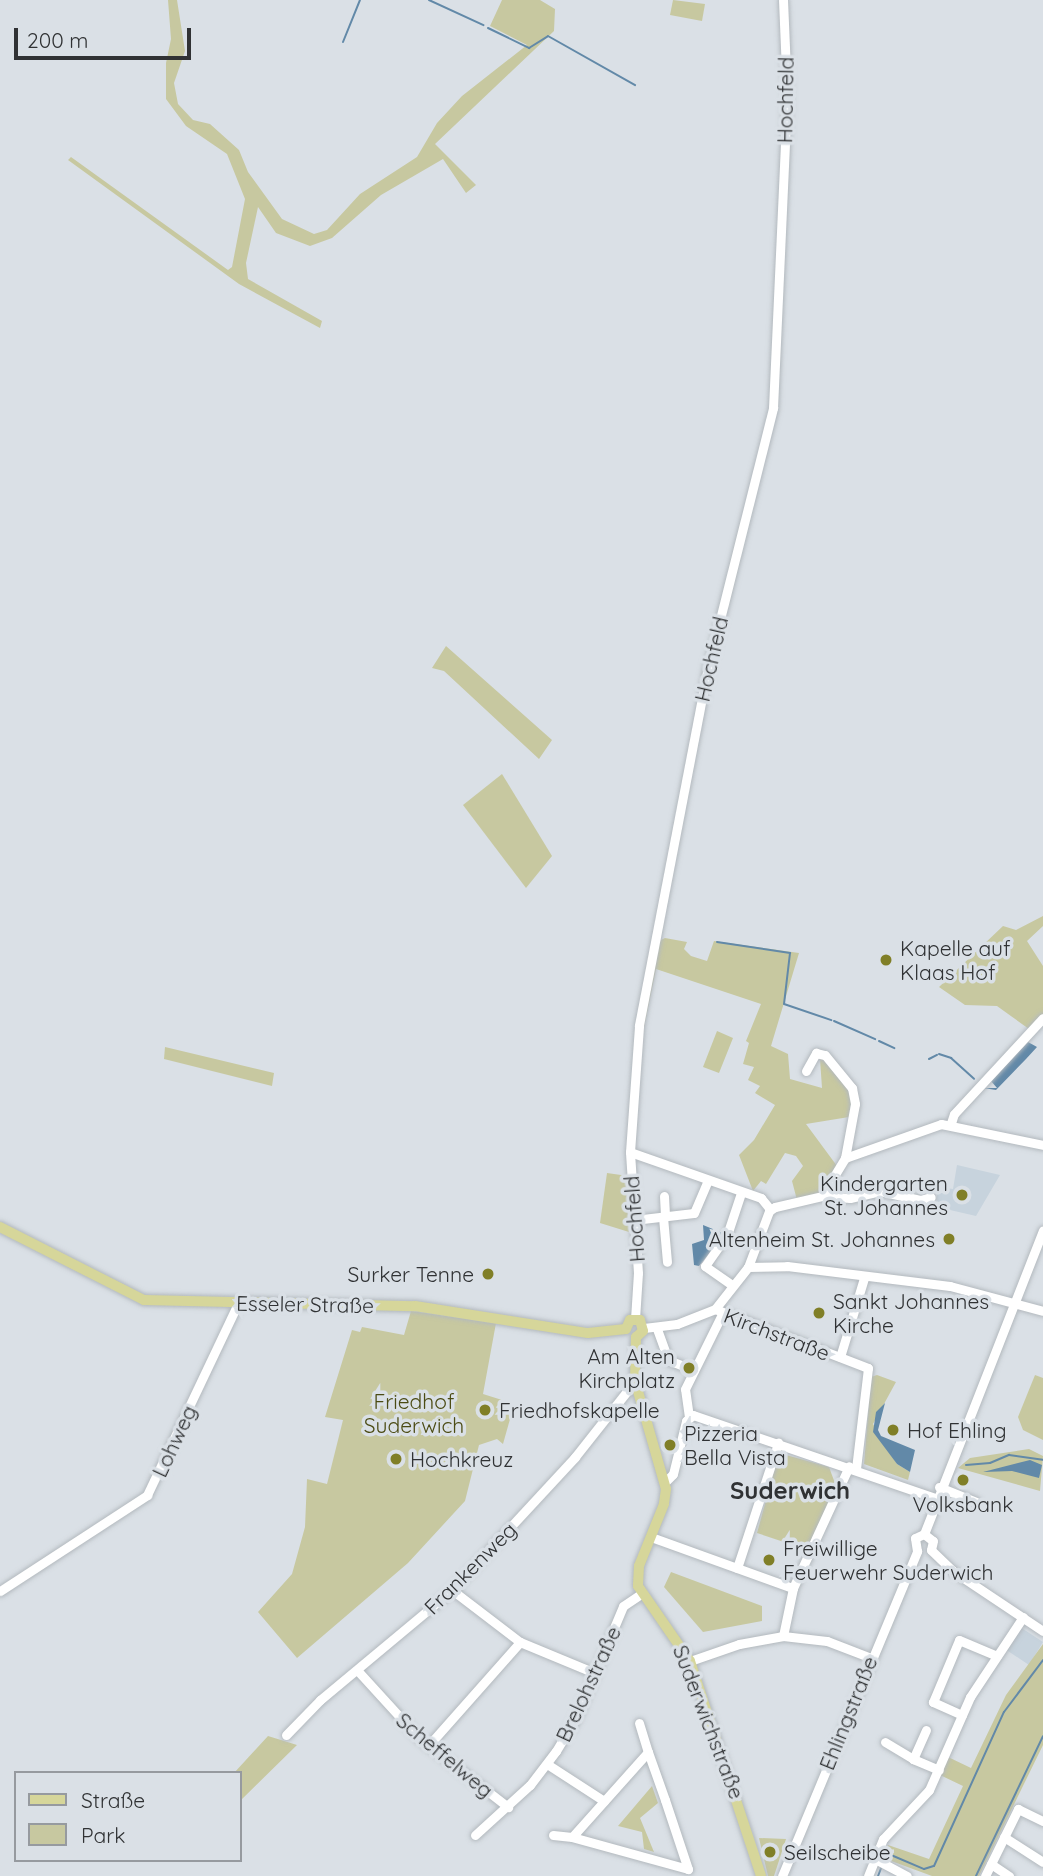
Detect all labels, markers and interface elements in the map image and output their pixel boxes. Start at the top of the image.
scale bar [18,14,194,58]
text: 200 m [27,27,89,53]
street label: Hochfeld [772,56,798,144]
street label: Hochfeld [689,614,733,704]
place label: Kapelle auf Klaas Hof [900,935,1011,985]
marker: Kapelle auf Klaas Hof [878,952,894,968]
place label: Kindergarten St. Johannes [820,1170,948,1220]
street label: Hochfeld [618,1175,650,1263]
marker: Kindergarten St. Johannes [954,1187,970,1203]
place label: Altenheim St. Johannes [709,1226,935,1252]
marker: Altenheim St. Johannes [941,1231,957,1247]
place label: Surker Tenne [348,1261,474,1287]
marker: Surker Tenne [480,1266,496,1282]
place label: Sankt Johannes Kirche [833,1288,989,1338]
street label: Esseler Straße [236,1290,374,1318]
street label: Kirchstraße [721,1302,833,1366]
marker: Sankt Johannes Kirche [811,1305,827,1321]
place label: Am Alten Kirchplatz [578,1343,675,1393]
marker: Am Alten Kirchplatz [681,1360,697,1376]
park label: Friedhof Suderwich [364,1388,464,1438]
place label: Friedhofskapelle [499,1397,660,1423]
street label: Lohweg [146,1401,202,1481]
marker: Friedhofskapelle [477,1402,493,1418]
place label: Hof Ehling [907,1417,1007,1443]
place label: Pizzeria Bella Vista [684,1420,786,1470]
marker: Hof Ehling [885,1422,901,1438]
marker: Pizzeria Bella Vista [662,1437,678,1453]
place label: Hochkreuz [410,1446,513,1472]
marker: Hochkreuz [388,1451,404,1467]
marker: Volksbank [955,1472,971,1488]
district label: Suderwich [730,1477,850,1505]
place label: Volksbank [913,1491,1013,1517]
street label: Frankenweg [419,1517,521,1619]
place label: Freiwillige Feuerwehr Suderwich [783,1535,993,1585]
marker: Freiwillige Feuerwehr Suderwich [761,1552,777,1568]
street label: Brelohstraße [550,1622,626,1746]
street label: Suderwichstraße [668,1642,750,1802]
street label: Ehlingstraße [814,1652,882,1774]
street label: Scheffelweg [391,1707,499,1803]
legend [14,1771,242,1862]
text: Straße [81,1787,145,1813]
text: Park [81,1822,125,1848]
place label: Seilscheibe [784,1839,891,1865]
marker: Seilscheibe [762,1844,778,1860]

